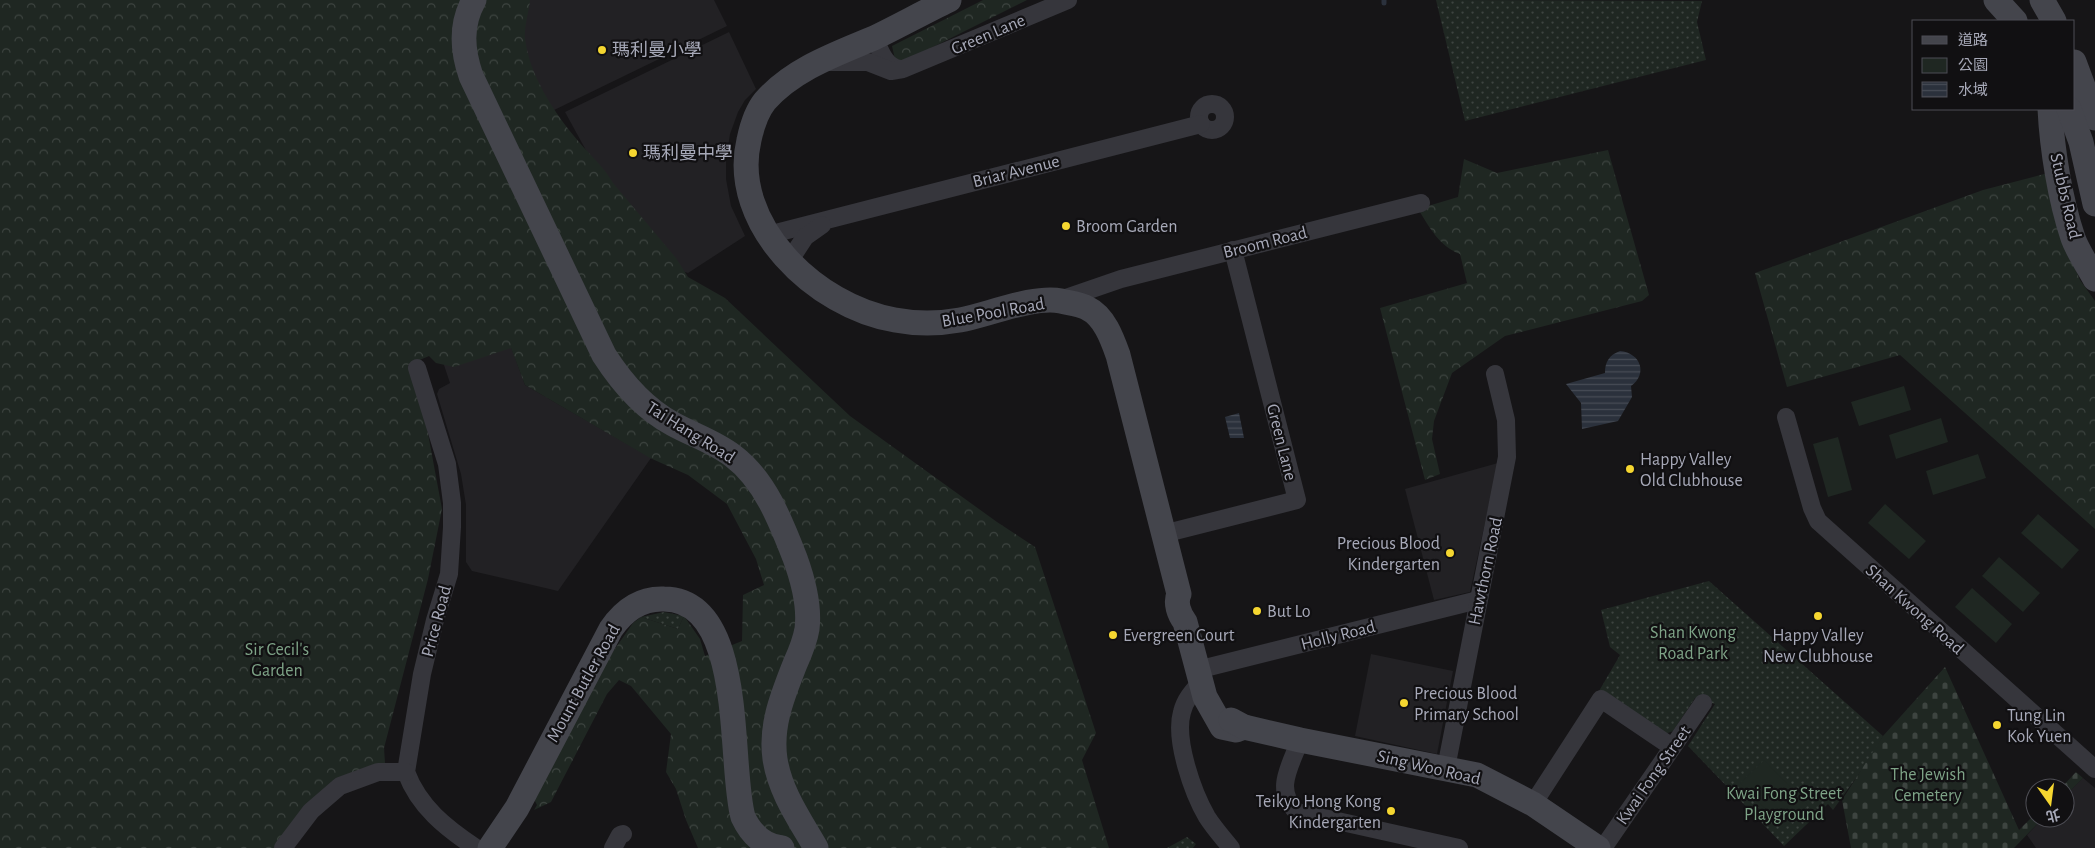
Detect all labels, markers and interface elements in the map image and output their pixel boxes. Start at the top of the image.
street label: Green Lane [949,11,1028,59]
legend [1912,20,2075,110]
text: 道路 [1958,32,1988,48]
place label: 瑪利曼小學 [612,40,702,60]
marker: 瑪利曼小學 [596,44,608,56]
text: 公園 [1958,58,1988,73]
text: 水域 [1958,82,1988,98]
place label: 瑪利曼中學 [643,143,733,163]
marker: 瑪利曼中學 [627,147,639,159]
street label: Briar Avenue [971,152,1062,191]
street label: Stubbs Road [2046,152,2084,241]
place label: Broom Garden [1076,218,1178,236]
marker: Broom Garden [1060,220,1072,232]
street label: Broom Road [1221,224,1309,262]
street label: Blue Pool Road [940,295,1046,331]
street label: Tai Hang Road [643,399,738,467]
street label: Green Lane [1263,402,1299,482]
place label: Happy Valley Old Clubhouse [1640,451,1743,490]
marker: Happy Valley Old Clubhouse [1624,463,1636,475]
street label: Hawthorn Road [1466,516,1506,627]
place label: Precious Blood Kindergarten [1337,535,1440,574]
marker: Precious Blood Kindergarten [1444,547,1456,559]
street label: Shan Kwong Road [1862,561,1967,658]
street label: Price Road [419,584,455,659]
place label: But Lo [1267,603,1311,621]
marker: But Lo [1251,605,1263,617]
marker: Happy Valley New Clubhouse [1812,610,1824,622]
street label: Holly Road [1299,618,1377,654]
street label: Mount Butler Road [544,622,624,745]
park label: Shan Kwong Road Park [1650,624,1736,663]
place label: Evergreen Court [1123,627,1235,645]
place label: Happy Valley New Clubhouse [1763,627,1873,666]
marker: Evergreen Court [1107,629,1119,641]
park label: Sir Cecil's Garden [245,641,309,680]
place label: Precious Blood Primary School [1414,685,1519,724]
marker: Precious Blood Primary School [1398,697,1410,709]
place label: Tung Lin Kok Yuen [2007,707,2072,746]
marker: Tung Lin Kok Yuen [1991,719,2003,731]
street label: Kwai Fong Street [1613,723,1695,828]
street label: Sing Woo Road [1375,747,1482,789]
park label: The Jewish Cemetery [1890,766,1966,805]
north arrow [2025,778,2075,828]
park label: Kwai Fong Street Playground [1726,785,1842,824]
place label: Teikyo Hong Kong Kindergarten [1255,793,1381,832]
marker: Teikyo Hong Kong Kindergarten [1385,805,1397,817]
text: 北 [2044,806,2062,824]

